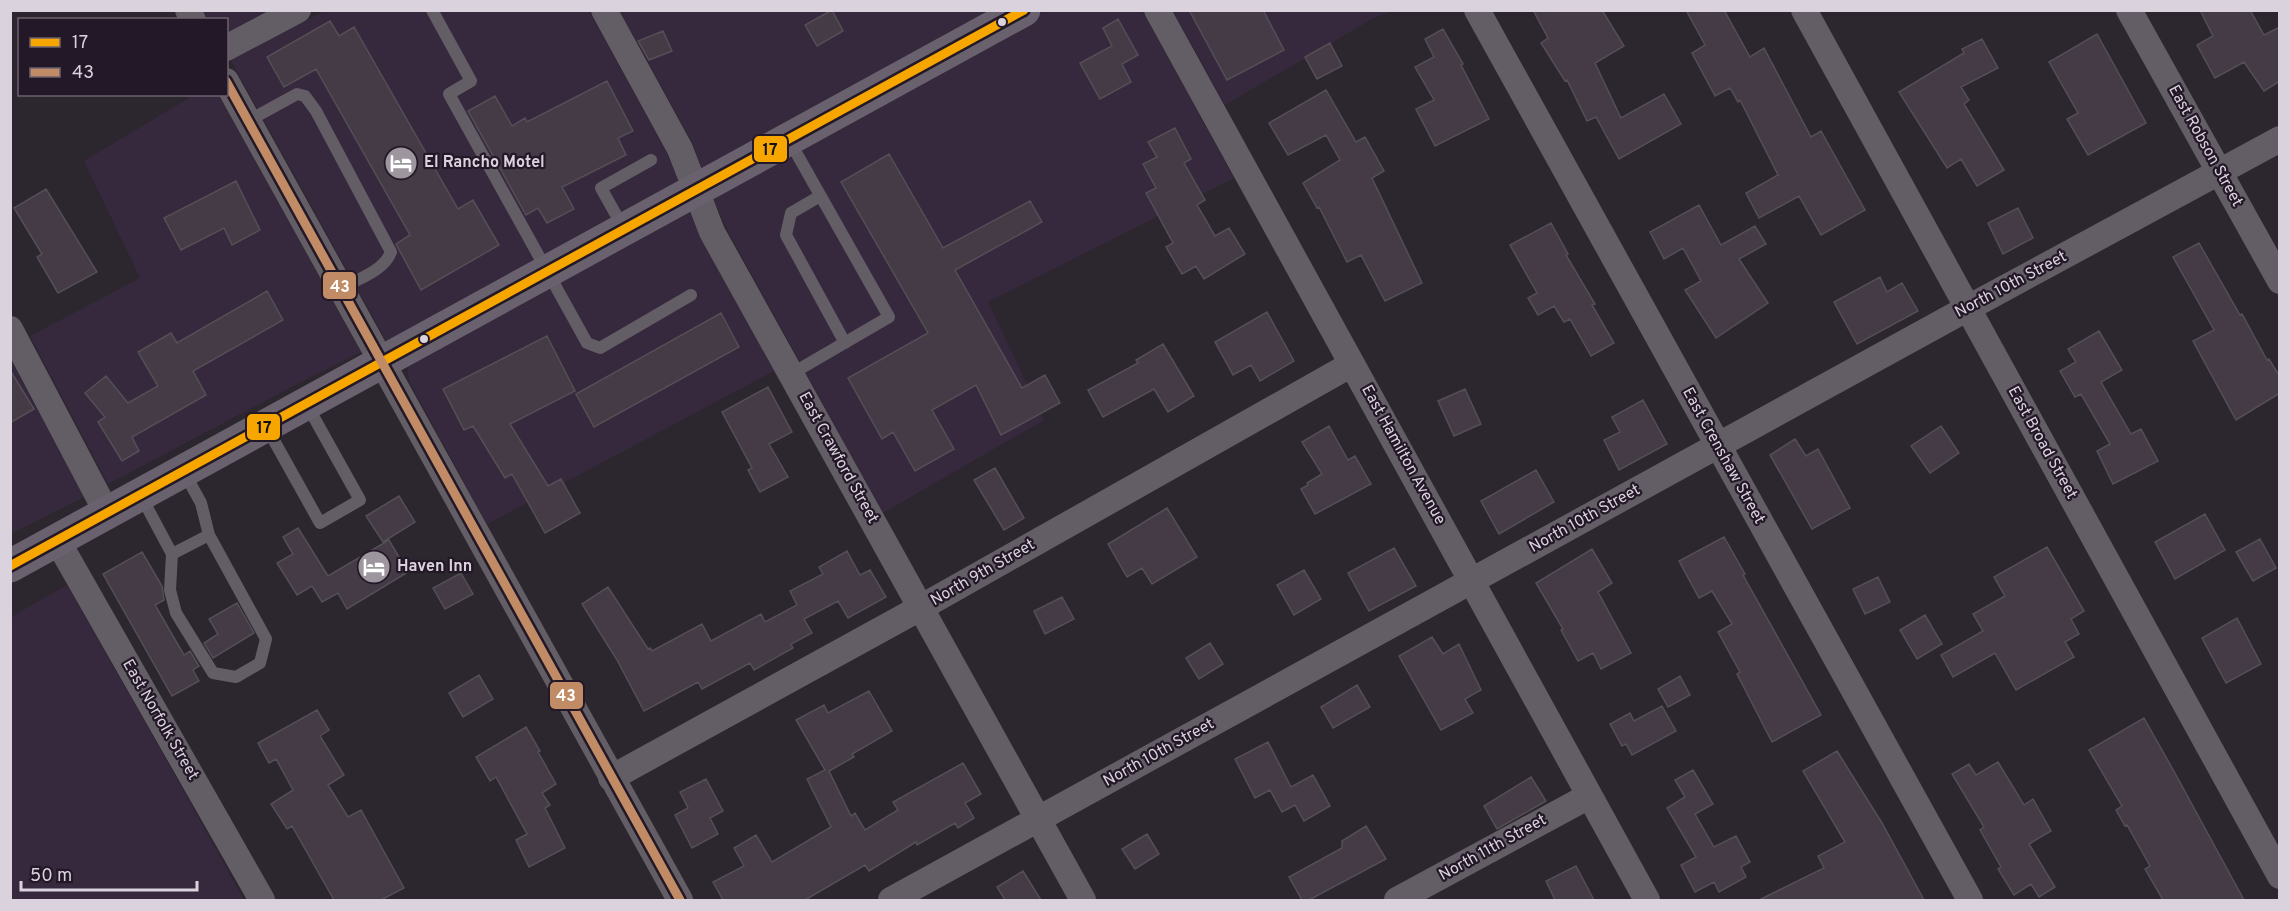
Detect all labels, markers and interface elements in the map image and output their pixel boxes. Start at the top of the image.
unlabelled marker [996,16,1008,28]
legend [18,18,228,96]
text: 17 [72,32,88,55]
text: 43 [72,62,94,85]
street label: East Robson Street [2163,82,2247,210]
line badge: 17 [753,135,788,163]
text: 17 [763,141,777,161]
hotel icon: El Rancho Motel [383,145,419,181]
place label: El Rancho Motel [424,153,545,173]
street label: North 10th Street [1952,247,2070,323]
line badge: 43 [322,271,357,300]
text: 43 [330,278,350,298]
unlabelled marker [418,333,430,345]
street label: East Hamilton Avenue [1356,382,1450,528]
street label: East Broad Street [2003,383,2081,503]
street label: East Crenshaw Street [1677,384,1769,528]
street label: East Crawford Street [794,389,882,527]
line badge: 17 [246,413,281,441]
text: 17 [257,419,271,439]
street label: North 10th Street [1526,480,1644,558]
street label: North 9th Street [927,535,1039,611]
hotel icon: Haven Inn [356,549,392,585]
place label: Haven Inn [397,557,472,577]
street label: East Norfolk Street [117,656,203,784]
line badge: 43 [549,681,584,710]
text: 43 [556,687,576,707]
street label: North 10th Street [1100,714,1218,792]
street label: North 11th Street [1436,810,1550,886]
scale bar [21,854,196,892]
text: 50 m [30,865,72,888]

